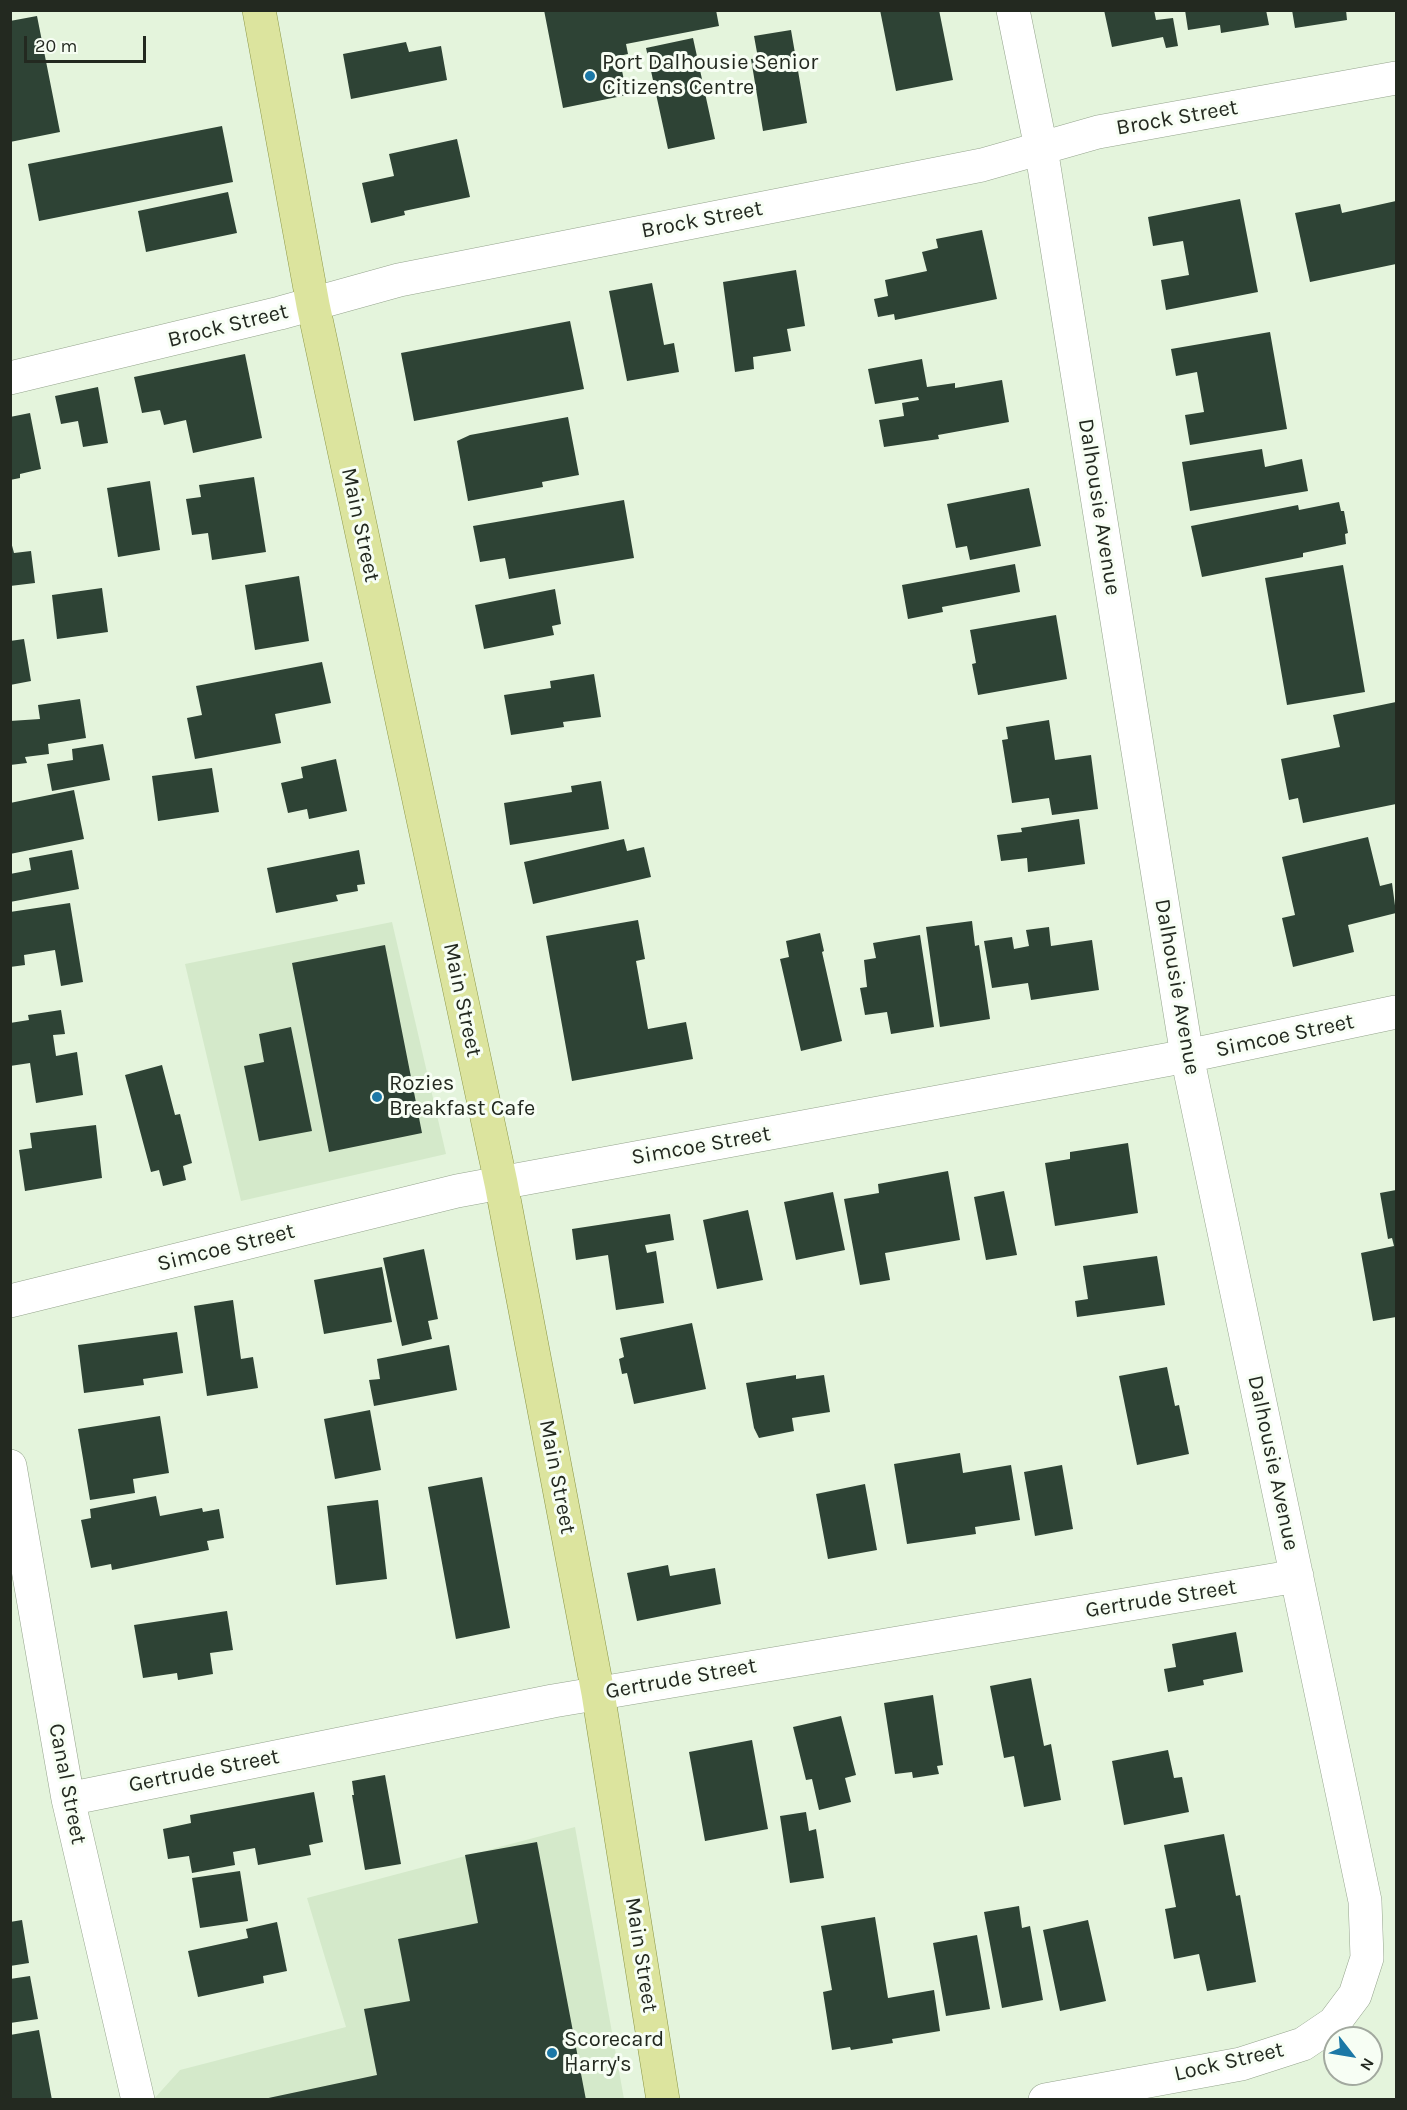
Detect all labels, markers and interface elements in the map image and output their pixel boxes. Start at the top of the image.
scale bar [27,24,148,62]
text: 20 m [35,35,77,57]
place label: Port Dalhousie Senior Citizens Centre [602,50,818,101]
marker: Port Dalhousie Senior Citizens Centre [583,69,597,83]
street label: Brock Street [1114,94,1240,142]
street label: Brock Street [639,195,765,245]
street label: Brock Street [165,298,291,354]
street label: Dalhousie Avenue [1072,417,1126,597]
street label: Main Street [335,465,385,585]
street label: Dalhousie Avenue [1149,897,1205,1077]
street label: Main Street [437,940,487,1060]
street label: Simcoe Street [1213,1008,1357,1064]
place label: Rozies Breakfast Cafe [389,1071,535,1122]
marker: Rozies Breakfast Cafe [370,1090,384,1104]
street label: Simcoe Street [629,1121,773,1171]
street label: Simcoe Street [155,1218,297,1278]
street label: Dalhousie Avenue [1242,1373,1304,1553]
street label: Main Street [533,1417,581,1537]
street label: Gertrude Street [1083,1574,1239,1624]
street label: Gertrude Street [603,1653,759,1705]
street label: Canal Street [42,1721,92,1847]
street label: Gertrude Street [126,1743,282,1799]
street label: Main Street [619,1896,663,2014]
north arrow [1323,2026,1383,2086]
place label: Scorecard Harry's [564,2027,664,2078]
street label: Lock Street [1172,2037,1286,2087]
marker: Scorecard Harry's [545,2046,559,2060]
text: N [1356,2055,1378,2074]

